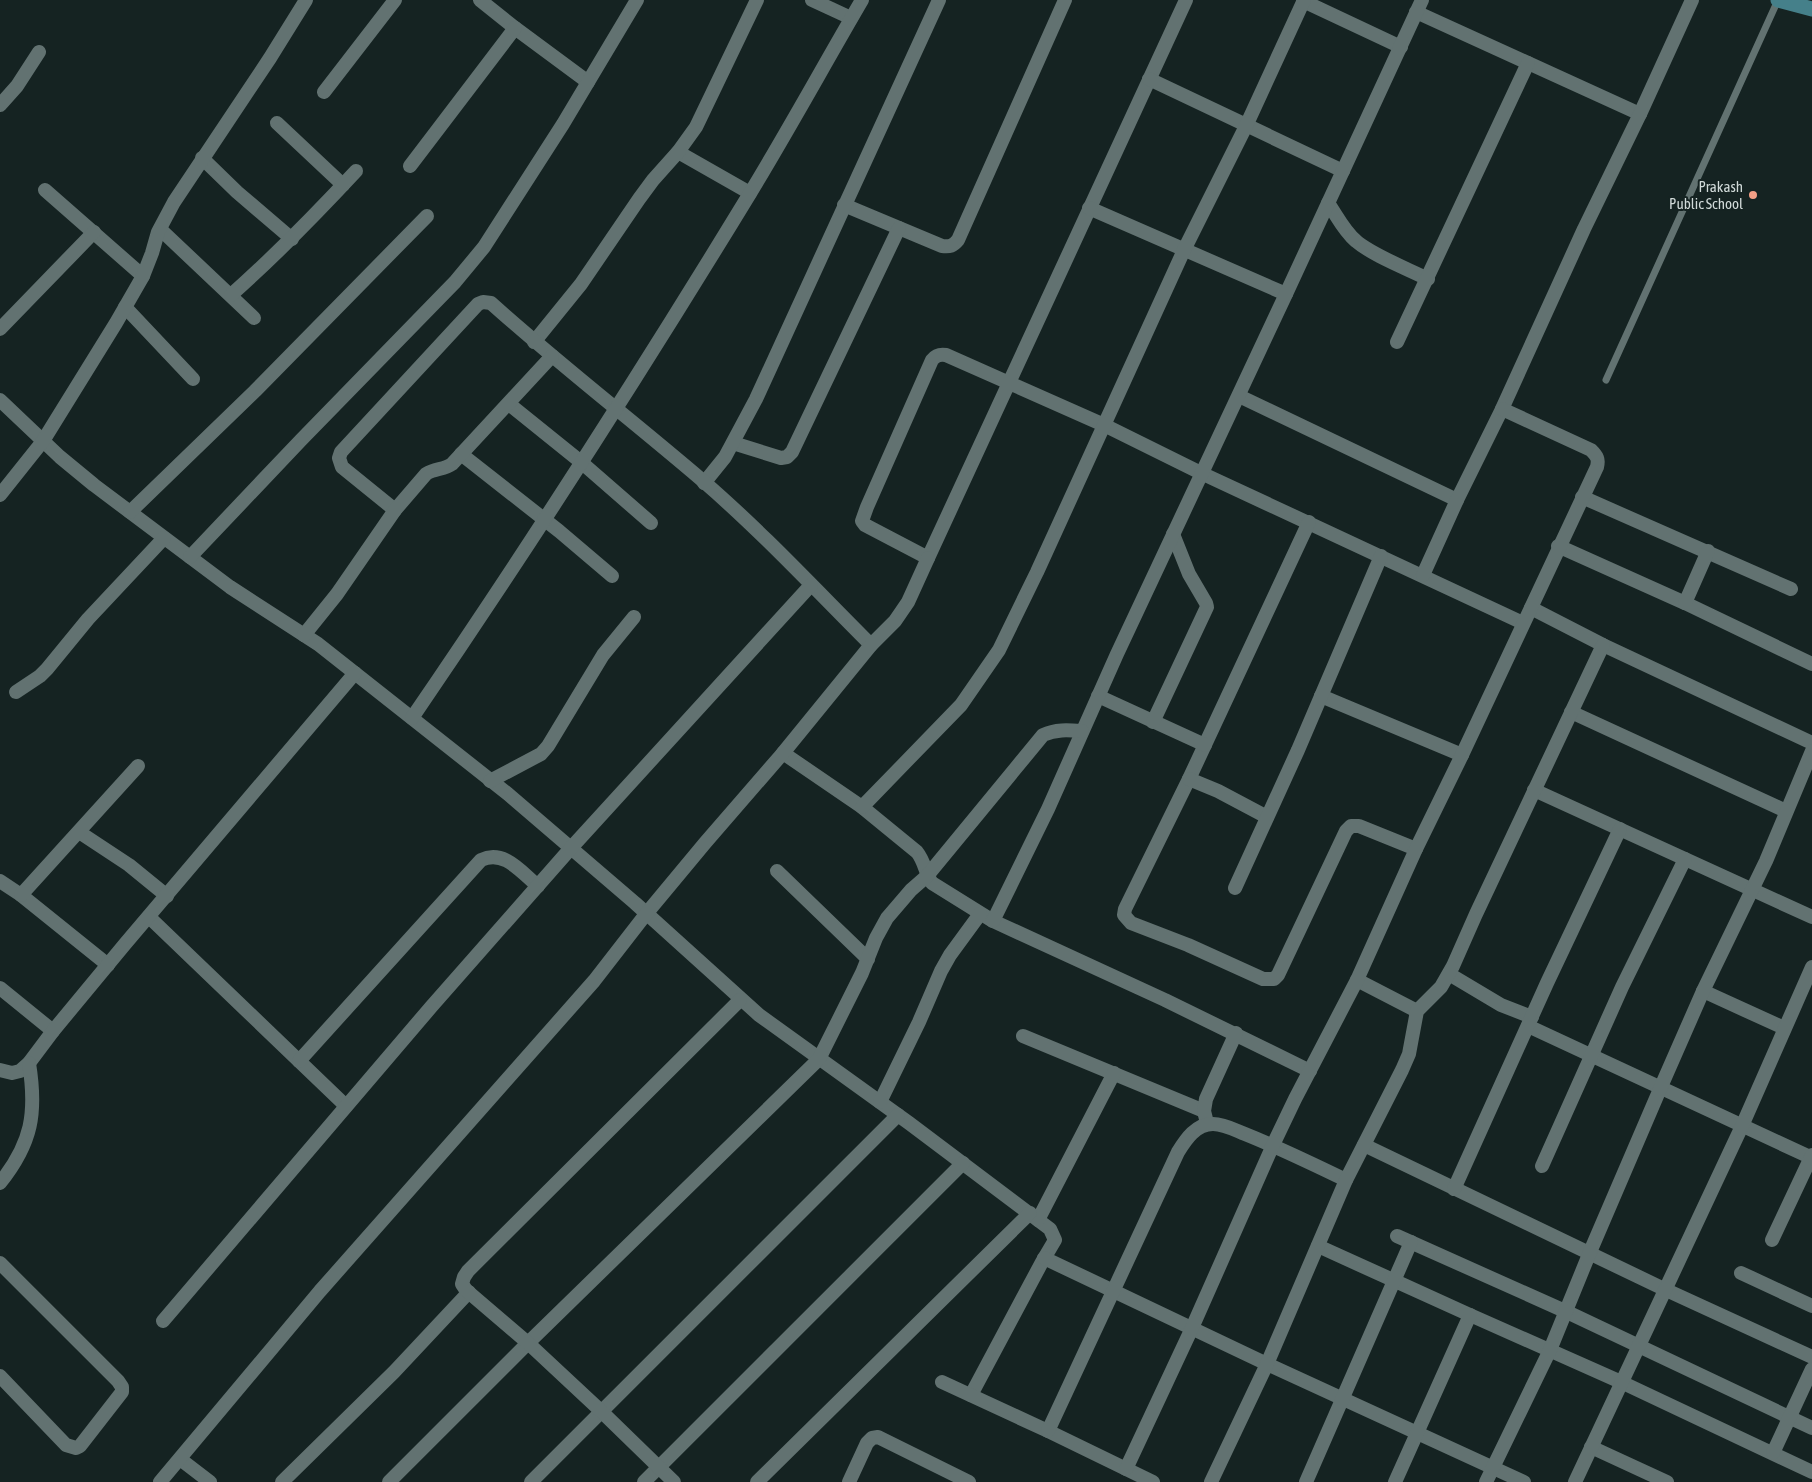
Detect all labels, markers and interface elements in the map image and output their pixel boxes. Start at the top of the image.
place label: Prakash Public School [1669,178,1743,212]
marker: Prakash Public School [1747,189,1759,201]

